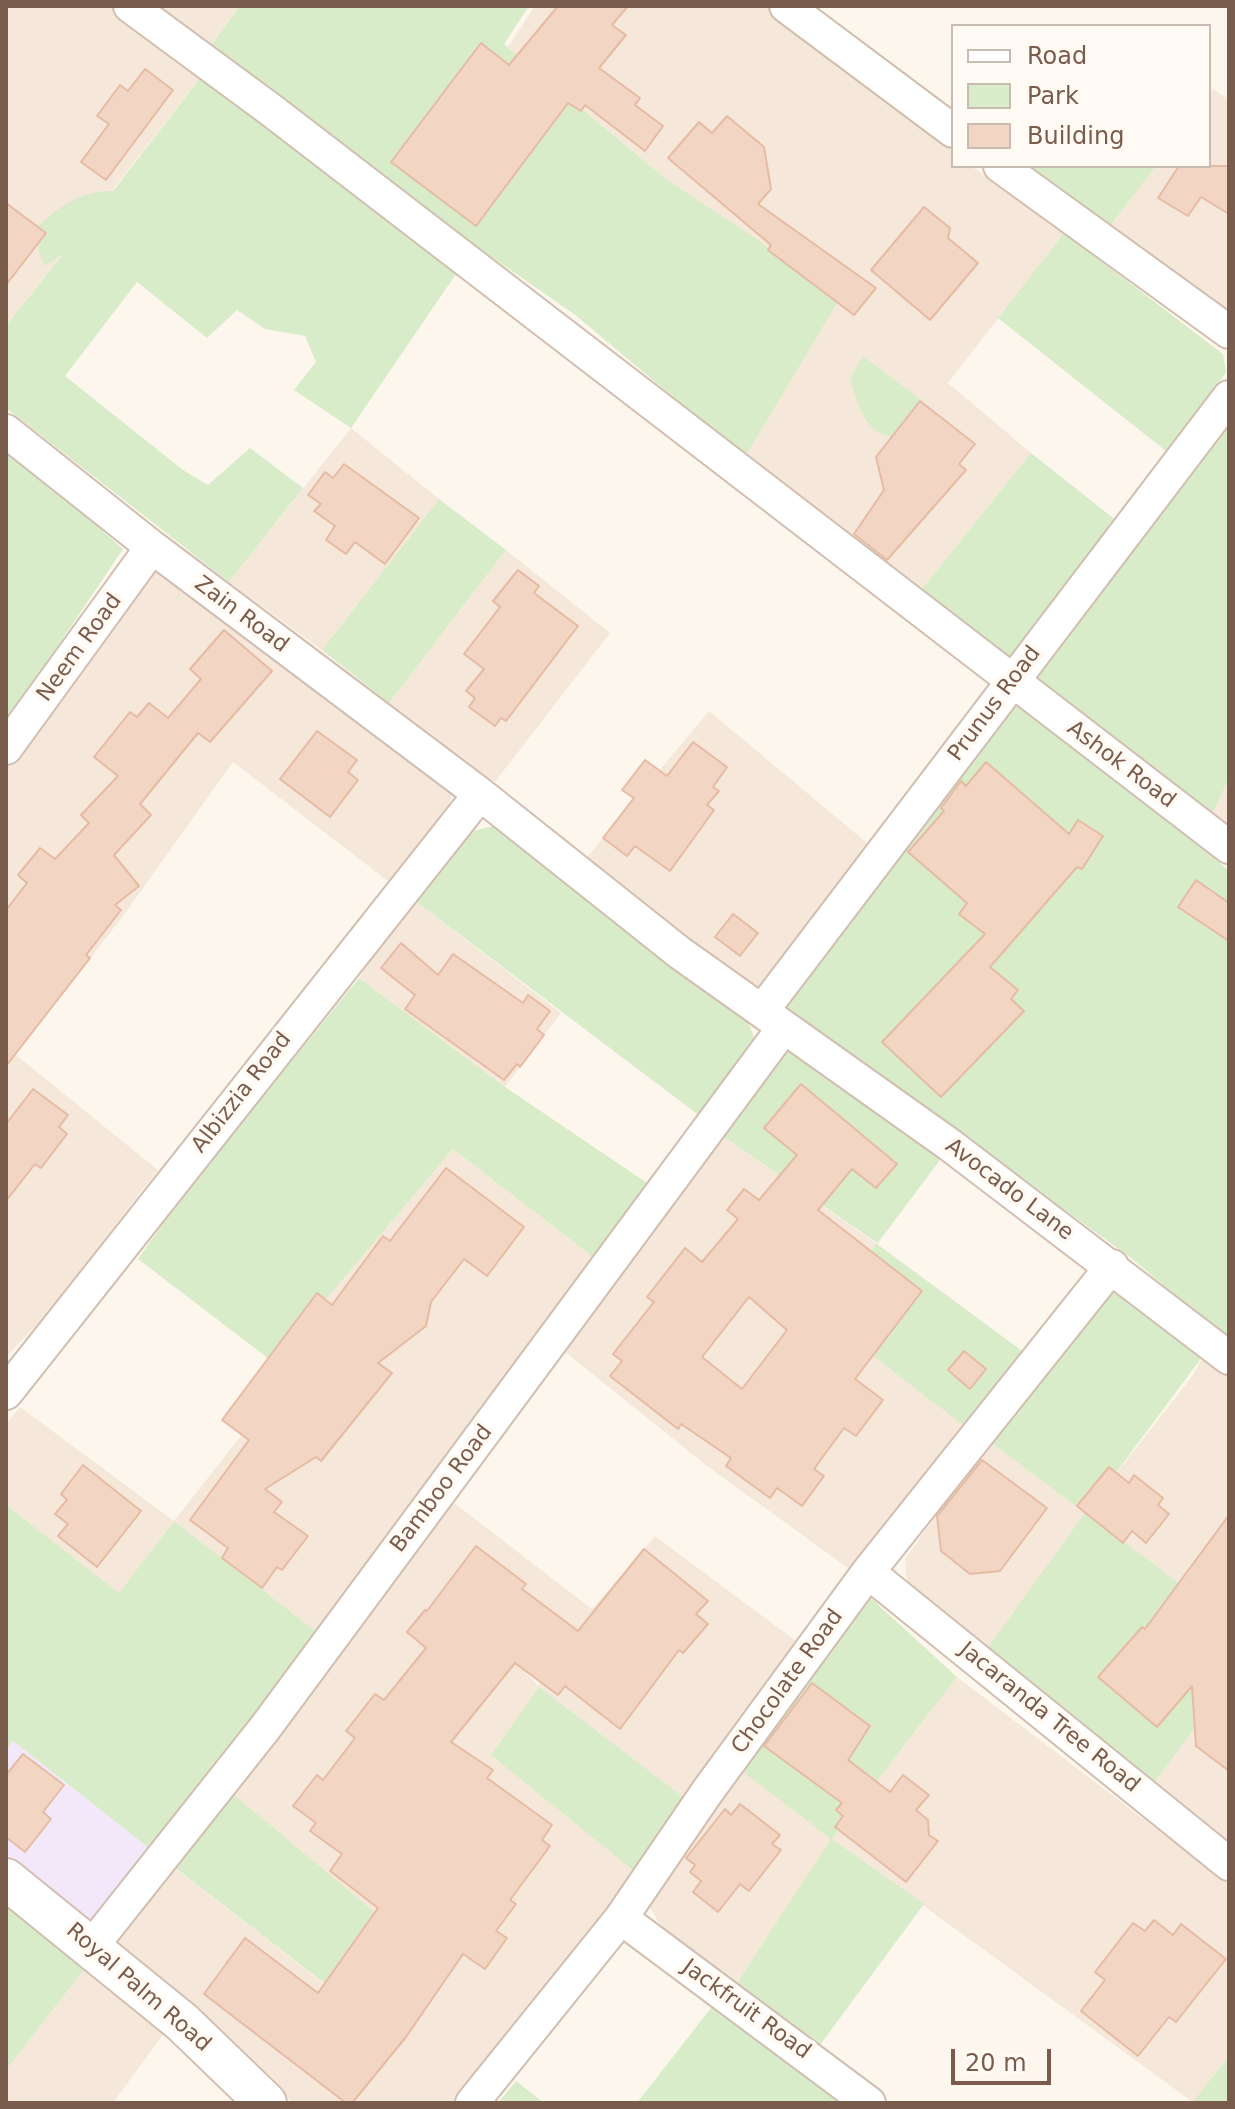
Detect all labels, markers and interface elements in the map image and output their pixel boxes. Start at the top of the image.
legend [951,24,1211,168]
text: Road [1027,42,1087,70]
text: Park [1027,82,1079,110]
text: Building [1027,122,1124,150]
street label: Zain Road [189,571,293,659]
street label: Neem Road [32,589,128,707]
street label: Prunus Road [943,641,1047,767]
street label: Ashok Road [1062,716,1180,814]
street label: Albizzia Road [187,1027,297,1159]
street label: Avocado Lane [940,1133,1078,1247]
street label: Bamboo Road [385,1420,499,1558]
street label: Chocolate Road [727,1605,849,1759]
street label: Jacaranda Tree Road [953,1637,1145,1799]
street label: Royal Palm Road [60,1918,216,2058]
street label: Jackfruit Road [677,1955,815,2065]
scale bar [955,2033,1055,2083]
text: 20 m [965,2049,1027,2077]

